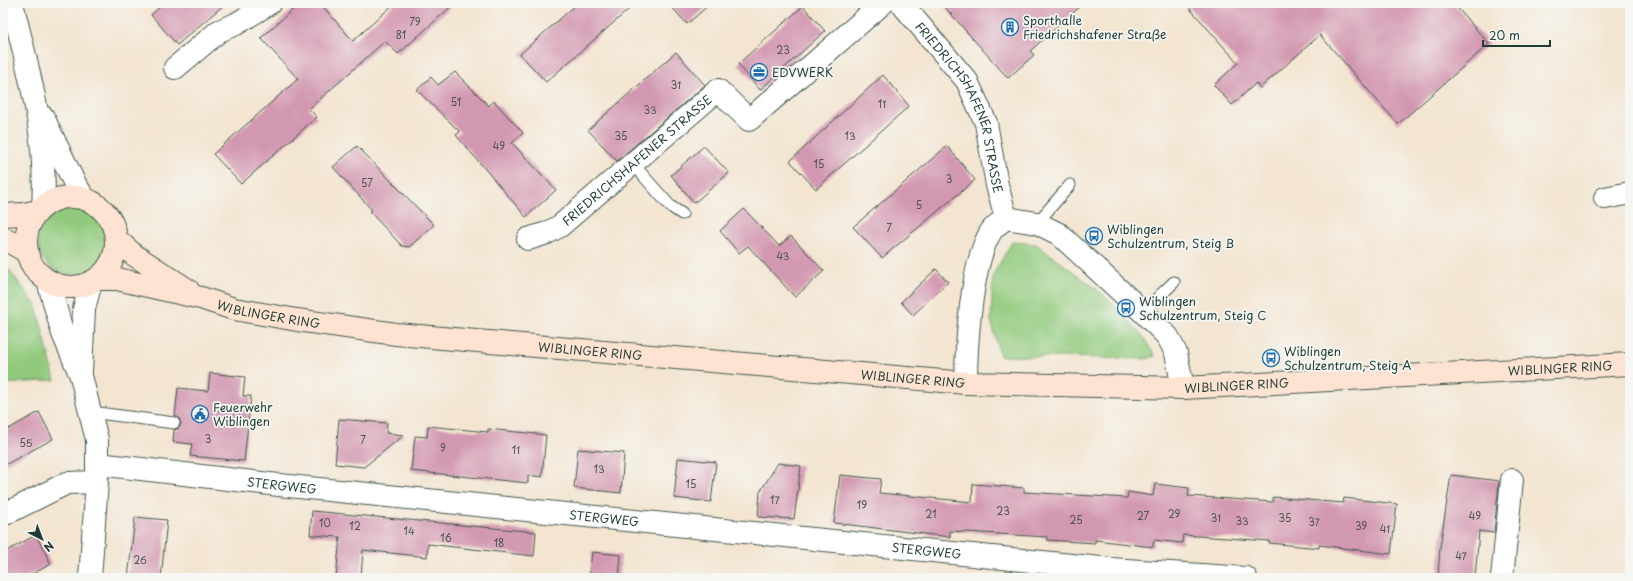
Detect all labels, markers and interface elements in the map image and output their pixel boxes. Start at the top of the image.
place label: Sporthalle Friedrichshafener Straße [1023,11,1166,43]
house number: 79 [409,14,421,29]
building icon: Sporthalle Friedrichshafener Straße [1000,17,1020,37]
street label: FRIEDRICHSHAFENER STRASSE [911,18,1008,195]
scale bar [1483,22,1550,48]
text: 20 m [1489,26,1520,44]
house number: 81 [396,27,406,42]
house number: 23 [776,42,790,57]
office icon: EDVWERK [749,62,769,82]
place label: EDVWERK [772,63,833,81]
house number: 31 [671,77,681,92]
street label: FRIEDRICHSHAFENER STRASSE [558,90,716,229]
house number: 51 [451,94,461,109]
house number: 11 [878,96,886,111]
house number: 33 [643,102,657,117]
house number: 35 [615,128,627,143]
house number: 13 [844,128,856,143]
house number: 49 [493,138,505,153]
house number: 15 [814,156,824,171]
house number: 3 [946,171,952,186]
house number: 57 [361,175,373,190]
house number: 5 [916,197,922,212]
house number: 7 [886,220,892,235]
place label: Wiblingen Schulzentrum, Steig B [1107,220,1234,252]
bus stop icon: Wiblingen Schulzentrum, Steig B [1084,226,1104,246]
house number: 43 [777,248,790,263]
place label: Wiblingen Schulzentrum, Steig C [1139,292,1267,324]
street label: WIBLINGER RING [215,295,322,332]
bus stop icon: Wiblingen Schulzentrum, Steig C [1116,298,1136,318]
street label: WIBLINGER RING [537,337,643,364]
place label: Wiblingen Schulzentrum, Steig A [1284,342,1411,374]
bus stop icon: Wiblingen Schulzentrum, Steig A [1261,348,1281,368]
street label: WIBLINGER RING [1508,356,1613,380]
street label: WIBLINGER RING [860,365,966,392]
street label: WIBLINGER RING [1184,373,1290,397]
place label: Feuerwehr Wiblingen [213,398,273,430]
public building icon: Feuerwehr Wiblingen [190,404,210,424]
house number: 3 [205,431,211,446]
house number: 7 [360,432,366,447]
house number: 55 [20,435,33,450]
house number: 9 [440,440,446,455]
house number: 11 [512,442,520,457]
house number: 13 [593,461,605,476]
street label: STERGWEG [246,472,318,498]
house number: 15 [686,476,696,491]
house number: 17 [770,492,781,507]
house number: 19 [857,497,867,512]
house number: 23 [996,503,1010,518]
street label: STERGWEG [568,505,640,530]
house number: 21 [925,506,937,521]
house number: 29 [1168,506,1181,521]
house number: 27 [1137,508,1150,523]
house number: 49 [1469,508,1481,523]
house number: 31 [1211,510,1221,525]
house number: 35 [1279,510,1291,525]
house number: 25 [1069,512,1083,527]
house number: 33 [1235,513,1249,528]
house number: 37 [1308,514,1321,529]
house number: 10 [319,515,331,530]
house number: 12 [349,518,361,533]
house number: 39 [1355,518,1367,533]
north arrow [22,519,62,559]
house number: 41 [1380,521,1390,536]
house number: 14 [403,523,415,538]
house number: 16 [440,530,452,545]
house number: 18 [494,535,504,550]
text: N [40,538,58,556]
street label: STERGWEG [891,538,962,563]
house number: 47 [1455,548,1468,563]
house number: 26 [133,552,147,567]

